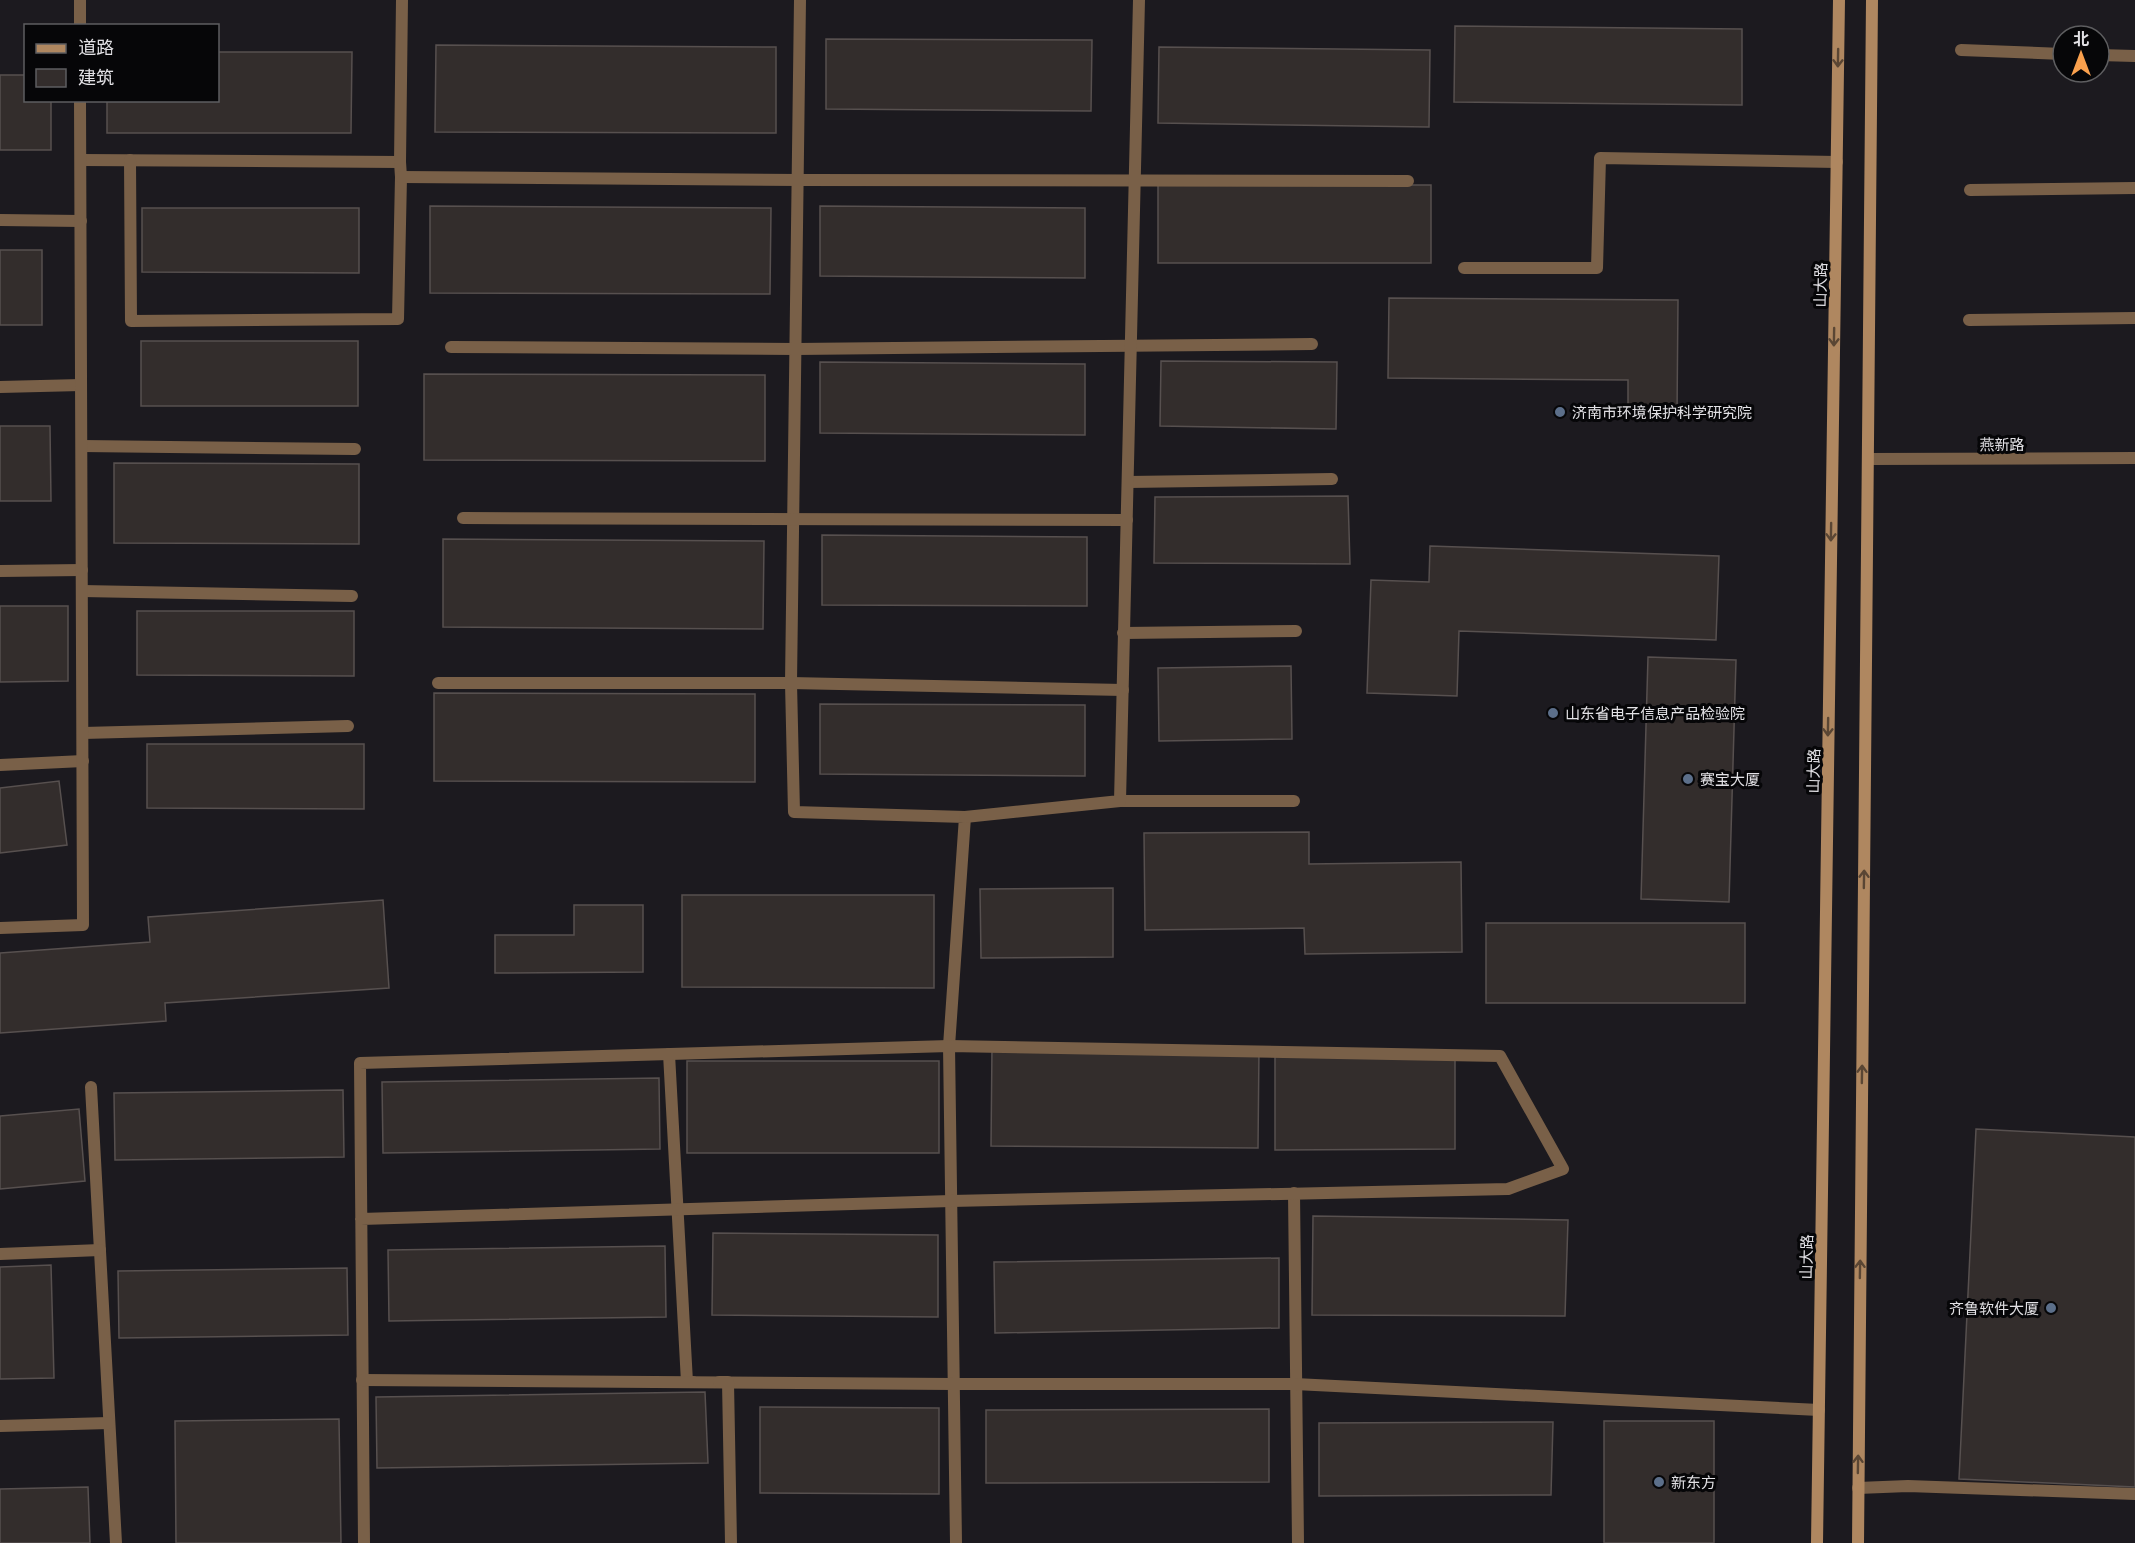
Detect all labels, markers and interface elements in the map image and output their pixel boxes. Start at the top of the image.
legend [24,24,219,102]
north arrow [2051,24,2111,84]
text: 北 [2073,28,2089,50]
text: 道路 [78,35,114,59]
one-way arrow [1832,48,1844,68]
text: 建筑 [78,65,114,89]
street label: 山大路 [1810,262,1830,308]
one-way arrow [1828,327,1840,347]
place label: 济南市环境保护科学研究院 [1572,402,1752,422]
marker: 济南市环境保护科学研究院 [1553,405,1567,419]
street label: 燕新路 [1979,434,2025,454]
one-way arrow [1825,522,1837,542]
place label: 山东省电子信息产品检验院 [1565,703,1745,723]
marker: 山东省电子信息产品检验院 [1546,706,1560,720]
one-way arrow [1823,717,1834,737]
street label: 山大路 [1803,748,1823,794]
place label: 赛宝大厦 [1700,769,1760,789]
marker: 赛宝大厦 [1681,772,1695,786]
one-way arrow [1858,869,1870,889]
one-way arrow [1856,1064,1868,1084]
street label: 山大路 [1796,1234,1816,1280]
one-way arrow [1854,1259,1866,1279]
place label: 齐鲁软件大厦 [1949,1298,2039,1318]
marker: 齐鲁软件大厦 [2044,1301,2058,1315]
one-way arrow [1853,1454,1864,1474]
place label: 新东方 [1671,1472,1716,1492]
marker: 新东方 [1652,1475,1666,1489]

